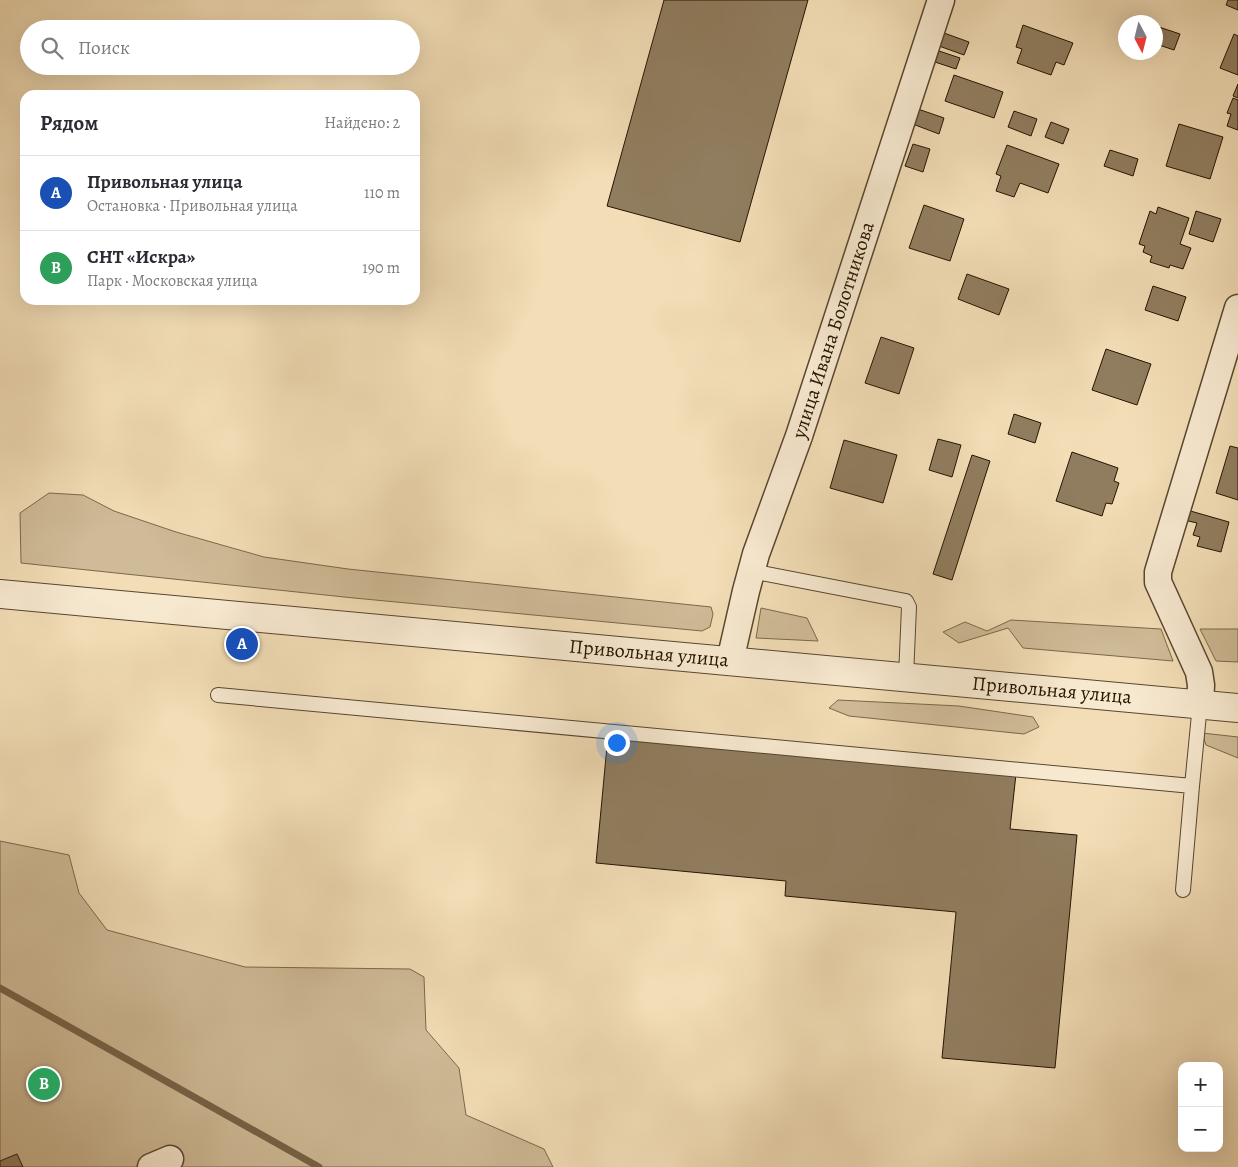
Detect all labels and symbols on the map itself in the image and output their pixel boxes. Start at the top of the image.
north arrow [1118,15,1163,60]
street label: улица Ивана Болотникова [785,217,881,443]
pin: A [226,625,258,663]
street label: Привольная улица [568,633,731,674]
street label: Привольная улица [971,670,1134,711]
your location [604,730,630,756]
pin: B [28,1065,60,1103]

